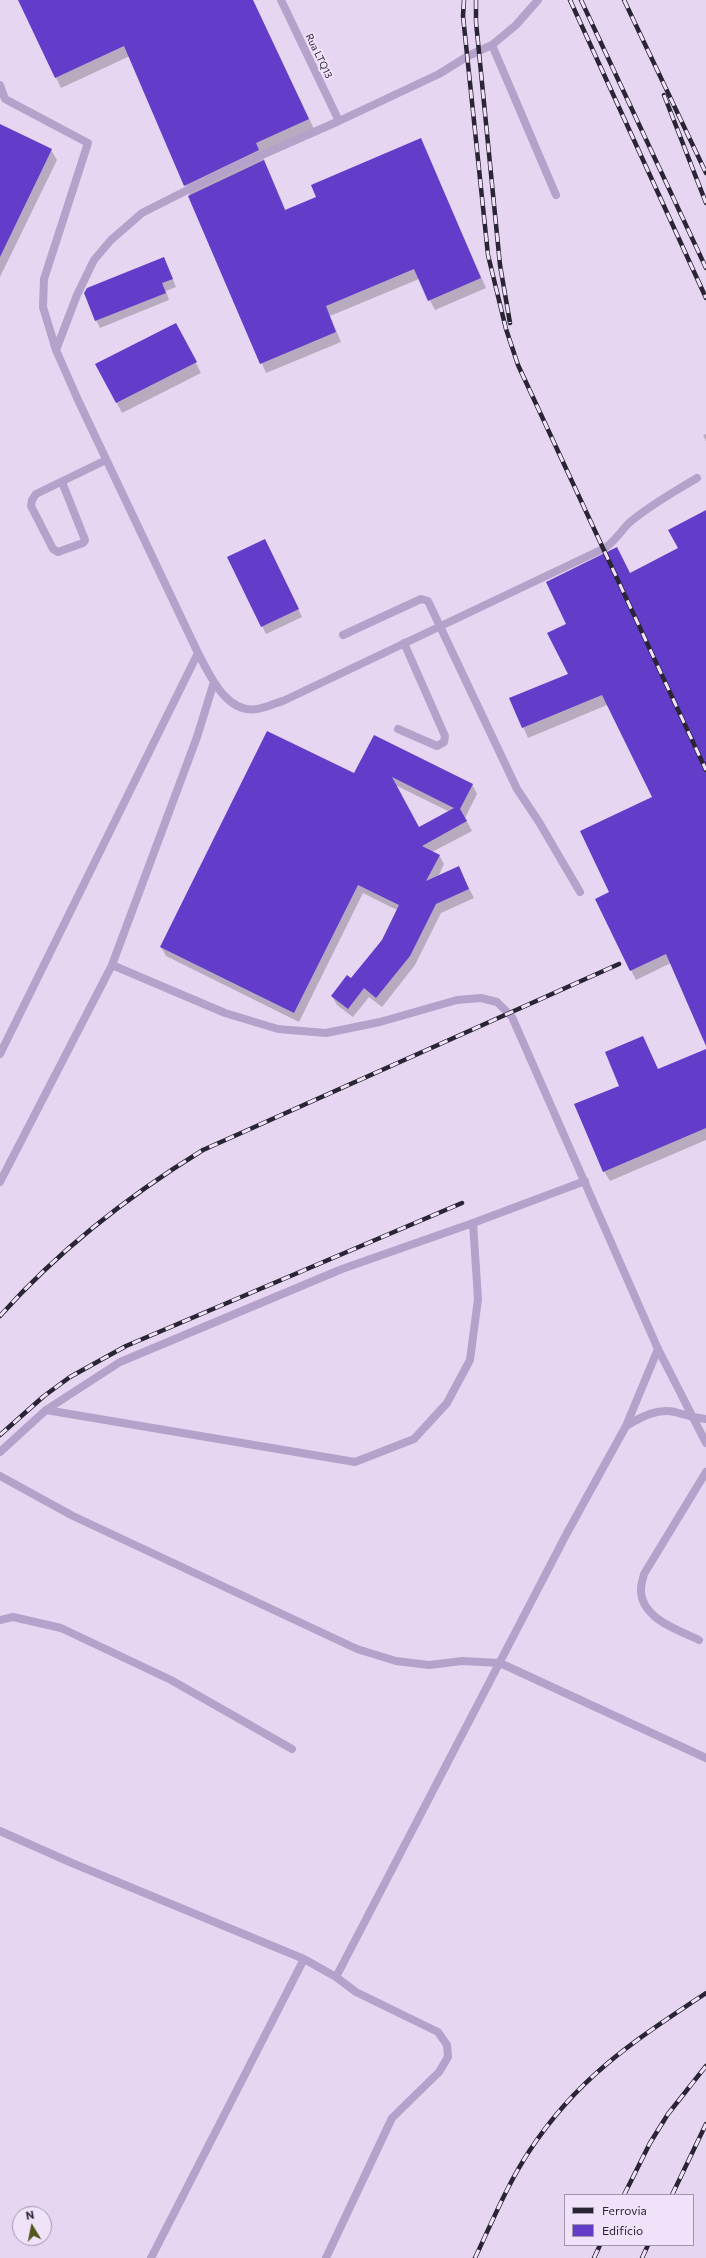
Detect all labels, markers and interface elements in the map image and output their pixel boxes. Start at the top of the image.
street label: Rua LTQ13 [303,32,335,80]
legend [564,2194,694,2246]
text: Ferrovia [602,2203,647,2217]
north arrow [12,2206,52,2246]
text: N [25,2208,35,2222]
text: Edifício [602,2223,643,2237]

